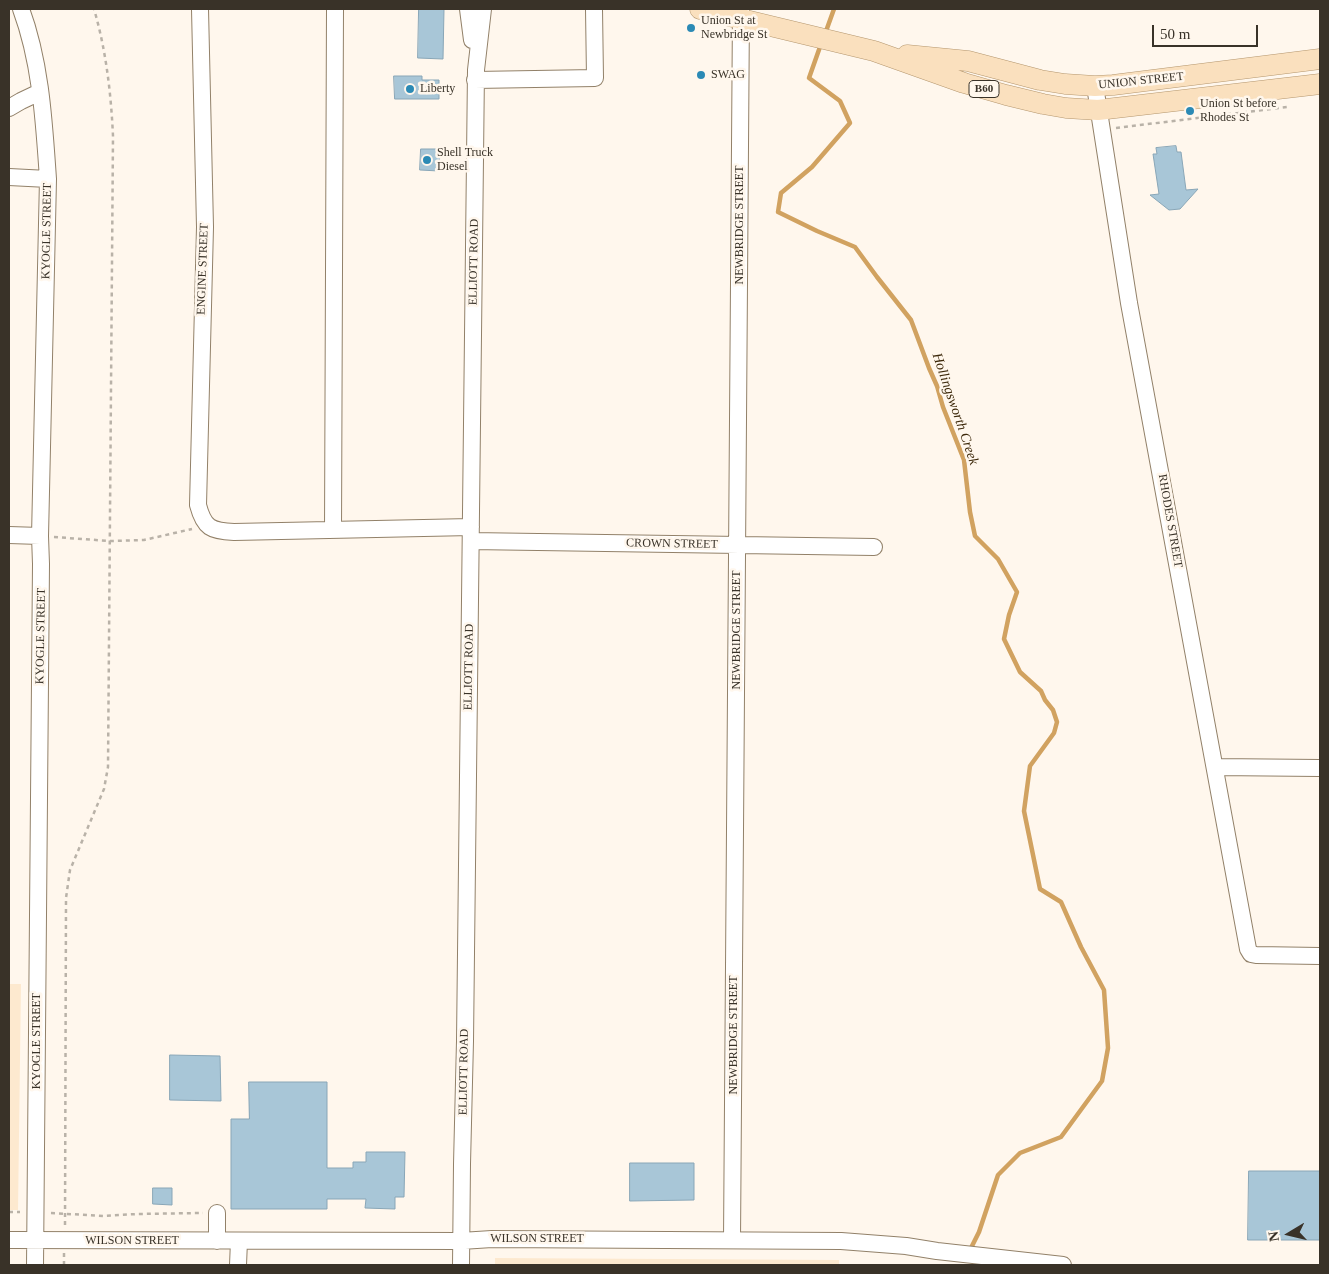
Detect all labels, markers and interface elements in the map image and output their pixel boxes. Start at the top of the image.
place label: Union St at Newbridge St [701,14,767,42]
scale bar [1154,15,1260,47]
marker: Union St at Newbridge St [685,22,697,34]
text: 50 m [1160,26,1190,42]
place label: SWAG [711,68,745,82]
marker: SWAG [695,69,707,81]
street label: UNION STREET [1098,69,1184,93]
road number: B60 [969,80,999,98]
place label: Liberty [420,82,455,96]
marker: Liberty [404,83,416,95]
place label: Union St before Rhodes St [1200,97,1277,125]
marker: Union St before Rhodes St [1184,105,1196,117]
place label: Shell Truck Diesel [437,146,493,174]
marker: Shell Truck Diesel [421,154,433,166]
street label: NEWBRIDGE STREET [733,166,747,284]
street label: KYOGLE STREET [39,183,55,279]
street label: ELLIOTT ROAD [466,219,482,305]
street label: ENGINE STREET [194,223,212,315]
water label: Hollingsworth Creek [928,351,982,467]
street label: RHODES STREET [1155,473,1185,569]
street label: CROWN STREET [626,536,718,552]
street label: NEWBRIDGE STREET [730,571,744,689]
street label: KYOGLE STREET [33,588,49,684]
street label: ELLIOTT ROAD [461,624,477,710]
street label: NEWBRIDGE STREET [727,976,741,1094]
street label: KYOGLE STREET [30,993,44,1089]
street label: ELLIOTT ROAD [456,1029,472,1115]
north arrow [1264,1209,1314,1259]
text: N [1265,1230,1282,1243]
street label: WILSON STREET [490,1232,584,1246]
street label: WILSON STREET [85,1234,179,1248]

